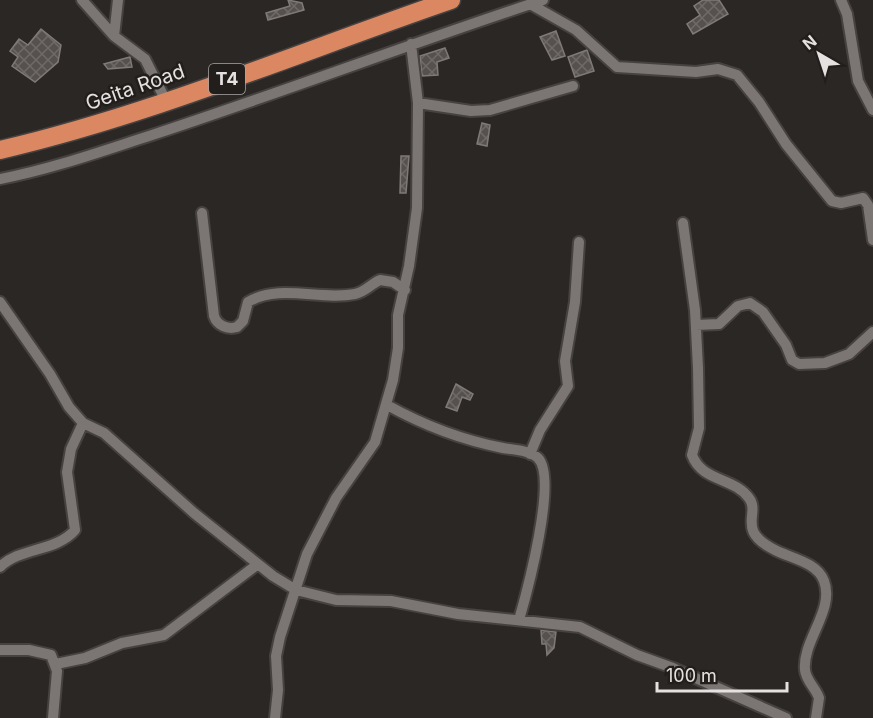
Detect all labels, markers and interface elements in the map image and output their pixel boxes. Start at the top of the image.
north arrow [789,24,849,84]
text: N [799,31,821,54]
street label: Geita Road [82,59,188,115]
road number: T4 [209,64,245,94]
scale bar [657,655,788,693]
text: 100 m [666,665,717,686]

